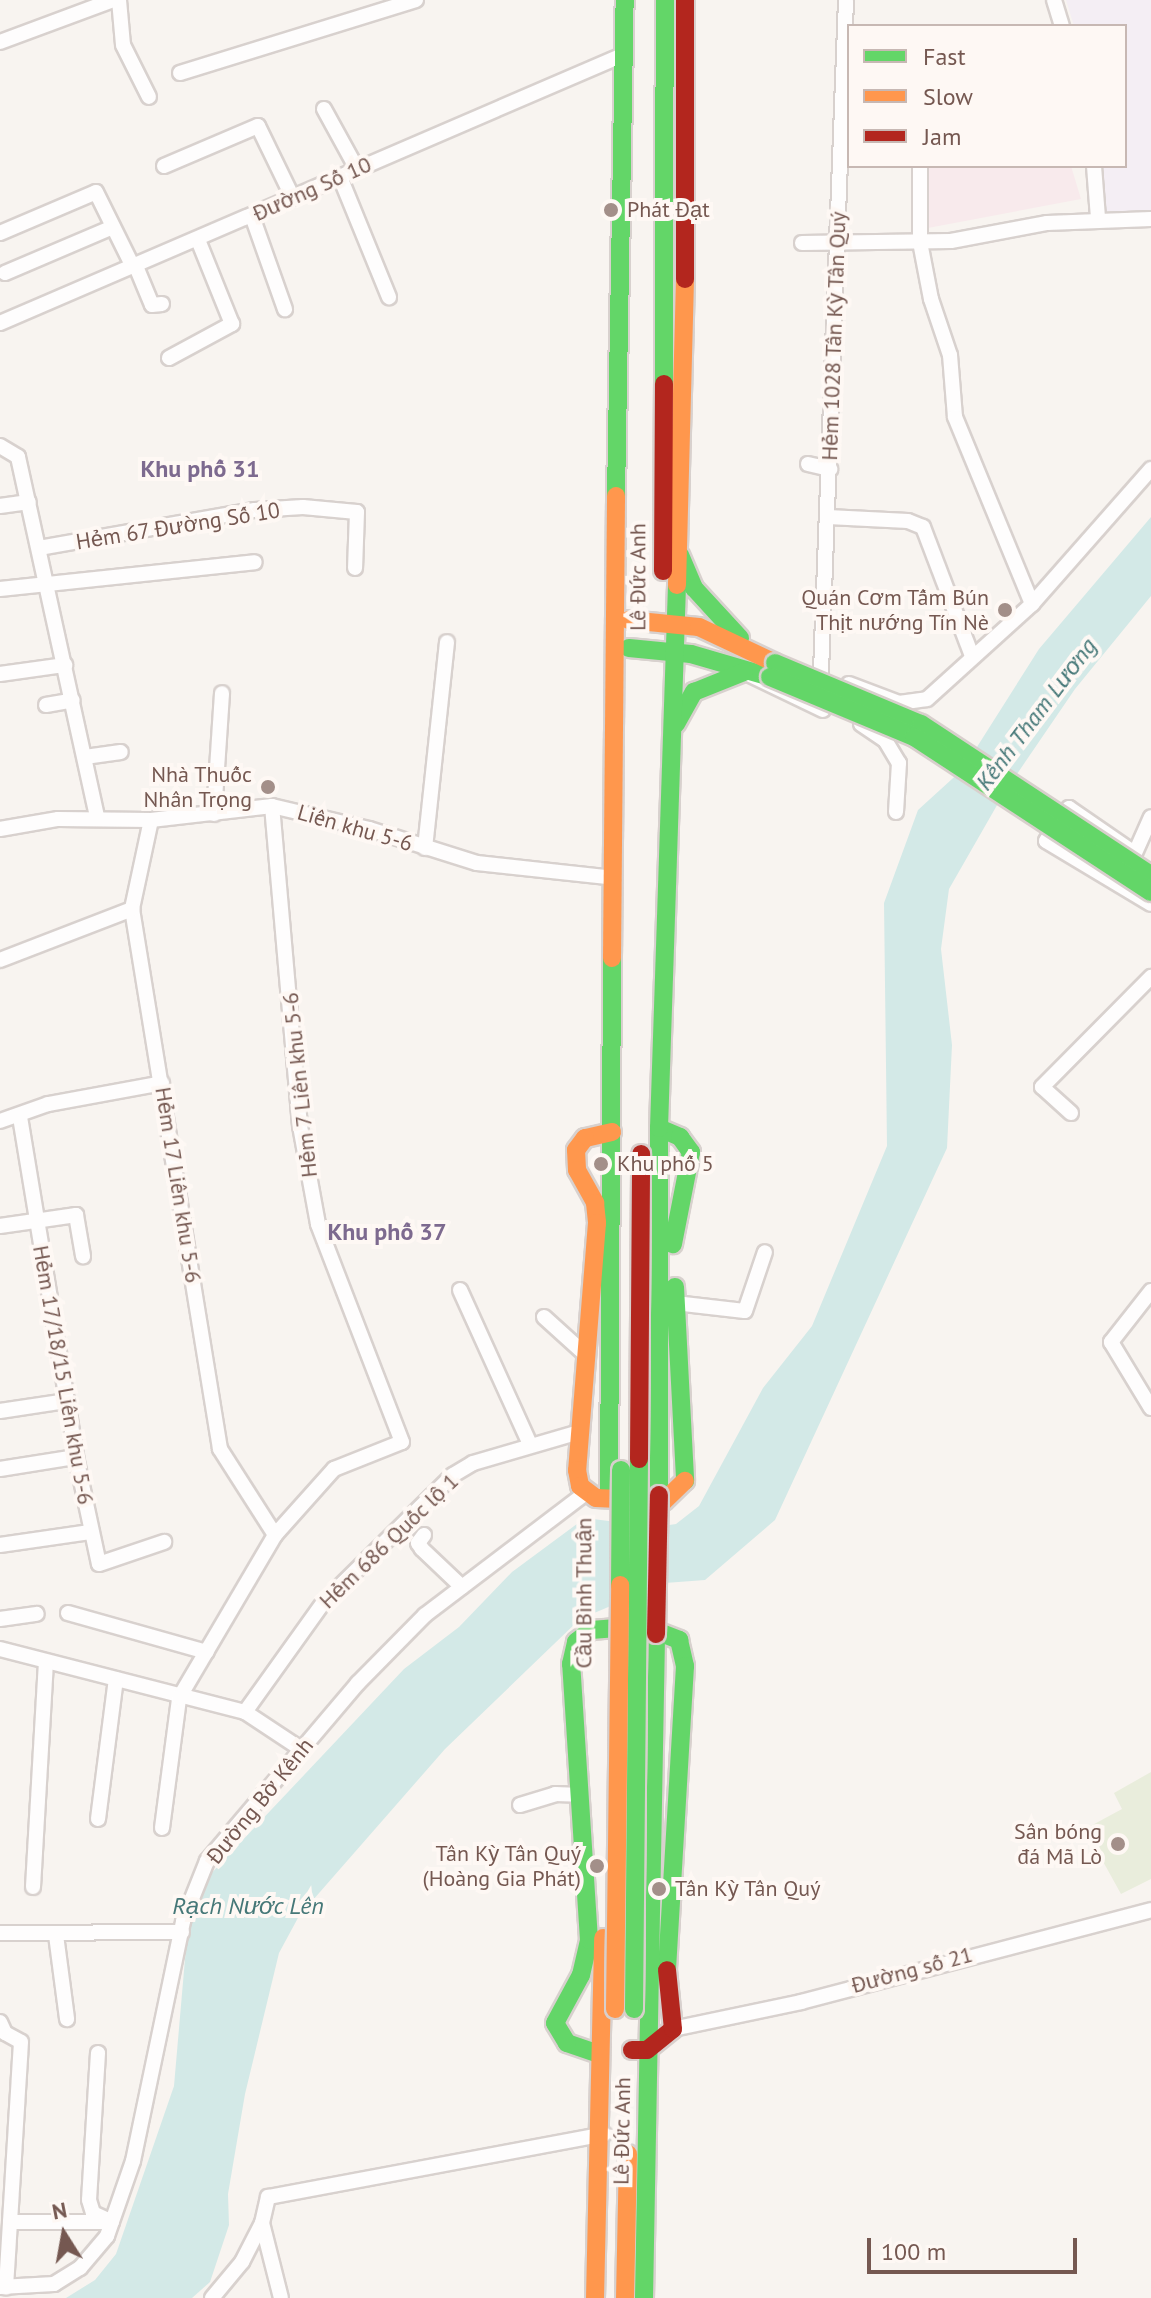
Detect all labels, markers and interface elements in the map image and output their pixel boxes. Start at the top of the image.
legend [847,24,1127,168]
text: Fast [923,41,966,72]
text: Slow [923,81,973,112]
text: Jam [923,121,961,152]
street label: Đường Số 10 [249,151,375,227]
place label: Phát Đạt [627,197,710,223]
marker: Phát Đạt [602,201,620,219]
street label: Hẻm 1028 Tân Kỳ Tân Quý [816,210,852,462]
district label: Khu phố 31 [140,455,260,483]
street label: Hẻm 67 Đường Số 10 [74,497,282,555]
street label: Lê Đức Anh [625,522,651,632]
place label: Quán Cơm Tấm Bún Thịt nướng Tín Nè [801,584,989,636]
marker: Quán Cơm Tấm Bún Thịt nướng Tín Nè [996,601,1014,619]
water label: Kênh Tham Lương [969,632,1103,796]
place label: Nhà Thuốc Nhân Trọng [143,761,252,812]
marker: Nhà Thuốc Nhân Trọng [259,778,277,796]
street label: Liên khu 5-6 [294,799,416,857]
street label: Hẻm 7 Liên khu 5-6 [277,991,323,1179]
street label: Hẻm 17 Liên khu 5-6 [149,1085,207,1285]
place label: Khu phố 5 [617,1151,714,1177]
marker: Khu phố 5 [592,1155,610,1173]
district label: Khu phố 37 [327,1218,447,1246]
street label: Hẻm 17/18/15 Liên khu 5-6 [27,1243,99,1507]
street label: Hẻm 686 Quốc lộ 1 [314,1468,464,1614]
street label: Cầu Bình Thuận [571,1517,597,1669]
street label: Đường Bờ Kênh [201,1733,319,1869]
place label: Sân bóng đá Mã Lò [1014,1818,1102,1870]
marker: Sân bóng đá Mã Lò [1109,1835,1127,1853]
place label: Tân Kỳ Tân Quý (Hoàng Gia Phát) [423,1840,581,1892]
marker: Tân Kỳ Tân Quý (Hoàng Gia Phát) [588,1857,606,1875]
place label: Tân Kỳ Tân Quý [675,1876,821,1902]
marker: Tân Kỳ Tân Quý [650,1880,668,1898]
water label: Rạch Nước Lên [172,1892,324,1920]
street label: Đường số 21 [849,1941,975,1999]
street label: Lê Đức Anh [608,2076,636,2186]
north arrow [24,2194,104,2274]
text: N [50,2195,69,2226]
scale bar [871,2222,1081,2272]
text: 100 m [881,2236,946,2267]

